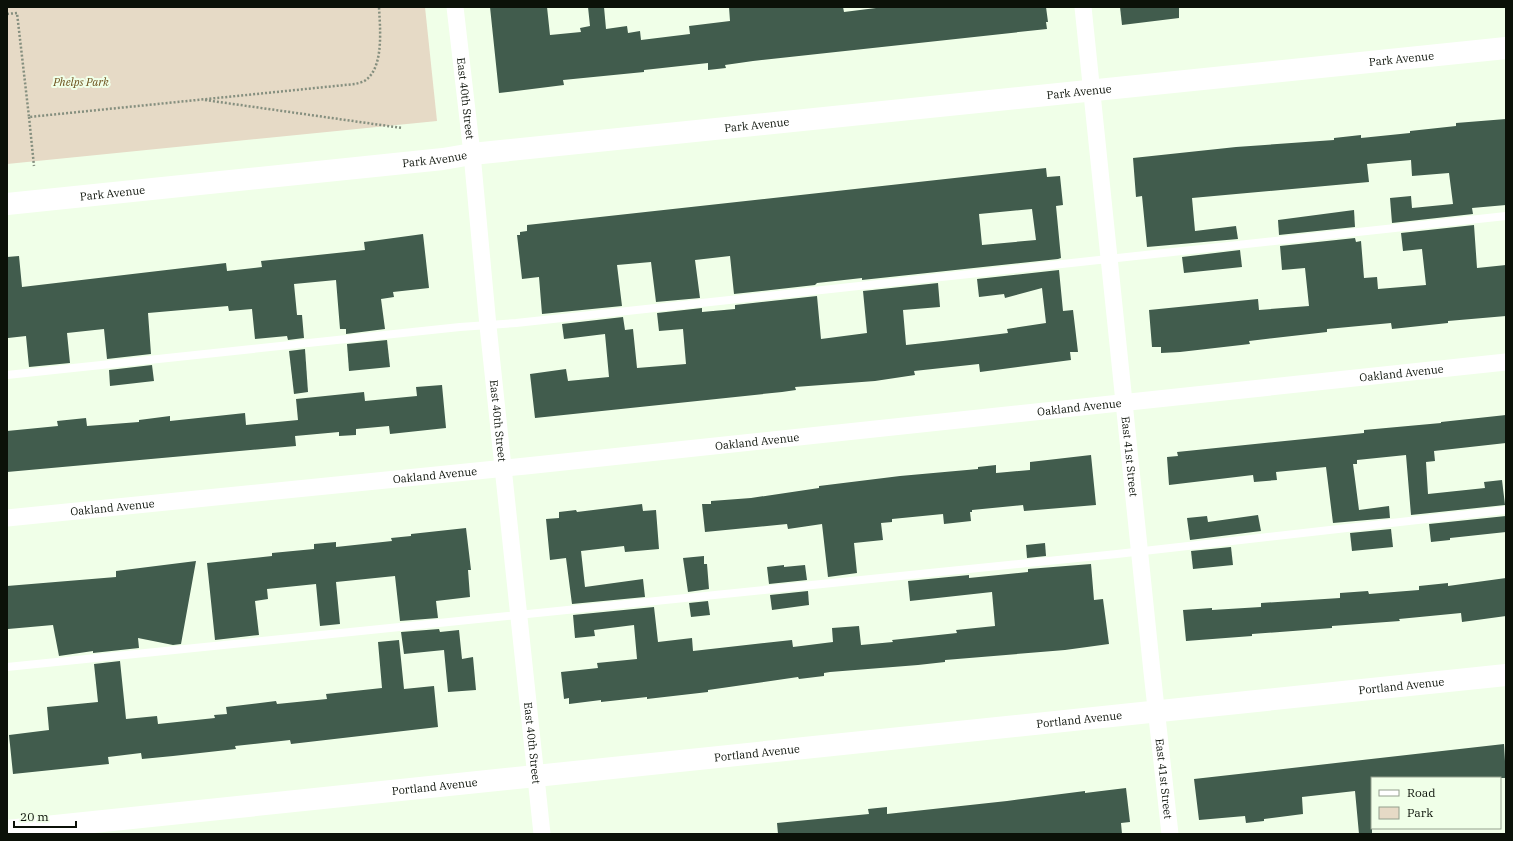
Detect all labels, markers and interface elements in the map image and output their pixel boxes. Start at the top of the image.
street label: Park Avenue [1368,48,1435,69]
street label: East 40th Street [454,57,477,140]
park label: Phelps Park [52,75,109,89]
street label: Park Avenue [1046,81,1112,102]
street label: Park Avenue [724,115,790,135]
street label: Park Avenue [402,148,468,170]
street label: Park Avenue [79,183,146,203]
street label: Oakland Avenue [1359,362,1444,385]
street label: East 40th Street [487,379,509,463]
street label: Oakland Avenue [1036,396,1122,419]
street label: East 41st Street [1119,416,1141,498]
street label: Oakland Avenue [714,430,800,453]
street label: Oakland Avenue [392,464,478,486]
street label: Oakland Avenue [70,496,155,519]
street label: Portland Avenue [1358,674,1445,697]
street label: East 40th Street [521,701,544,785]
street label: Portland Avenue [1036,708,1123,731]
street label: East 41st Street [1152,738,1175,820]
street label: Portland Avenue [713,742,801,764]
street label: Portland Avenue [391,775,478,798]
legend [1371,777,1501,829]
text: Road [1407,785,1436,800]
scale bar [14,803,76,829]
text: Park [1407,805,1433,820]
text: 20 m [20,809,49,824]

